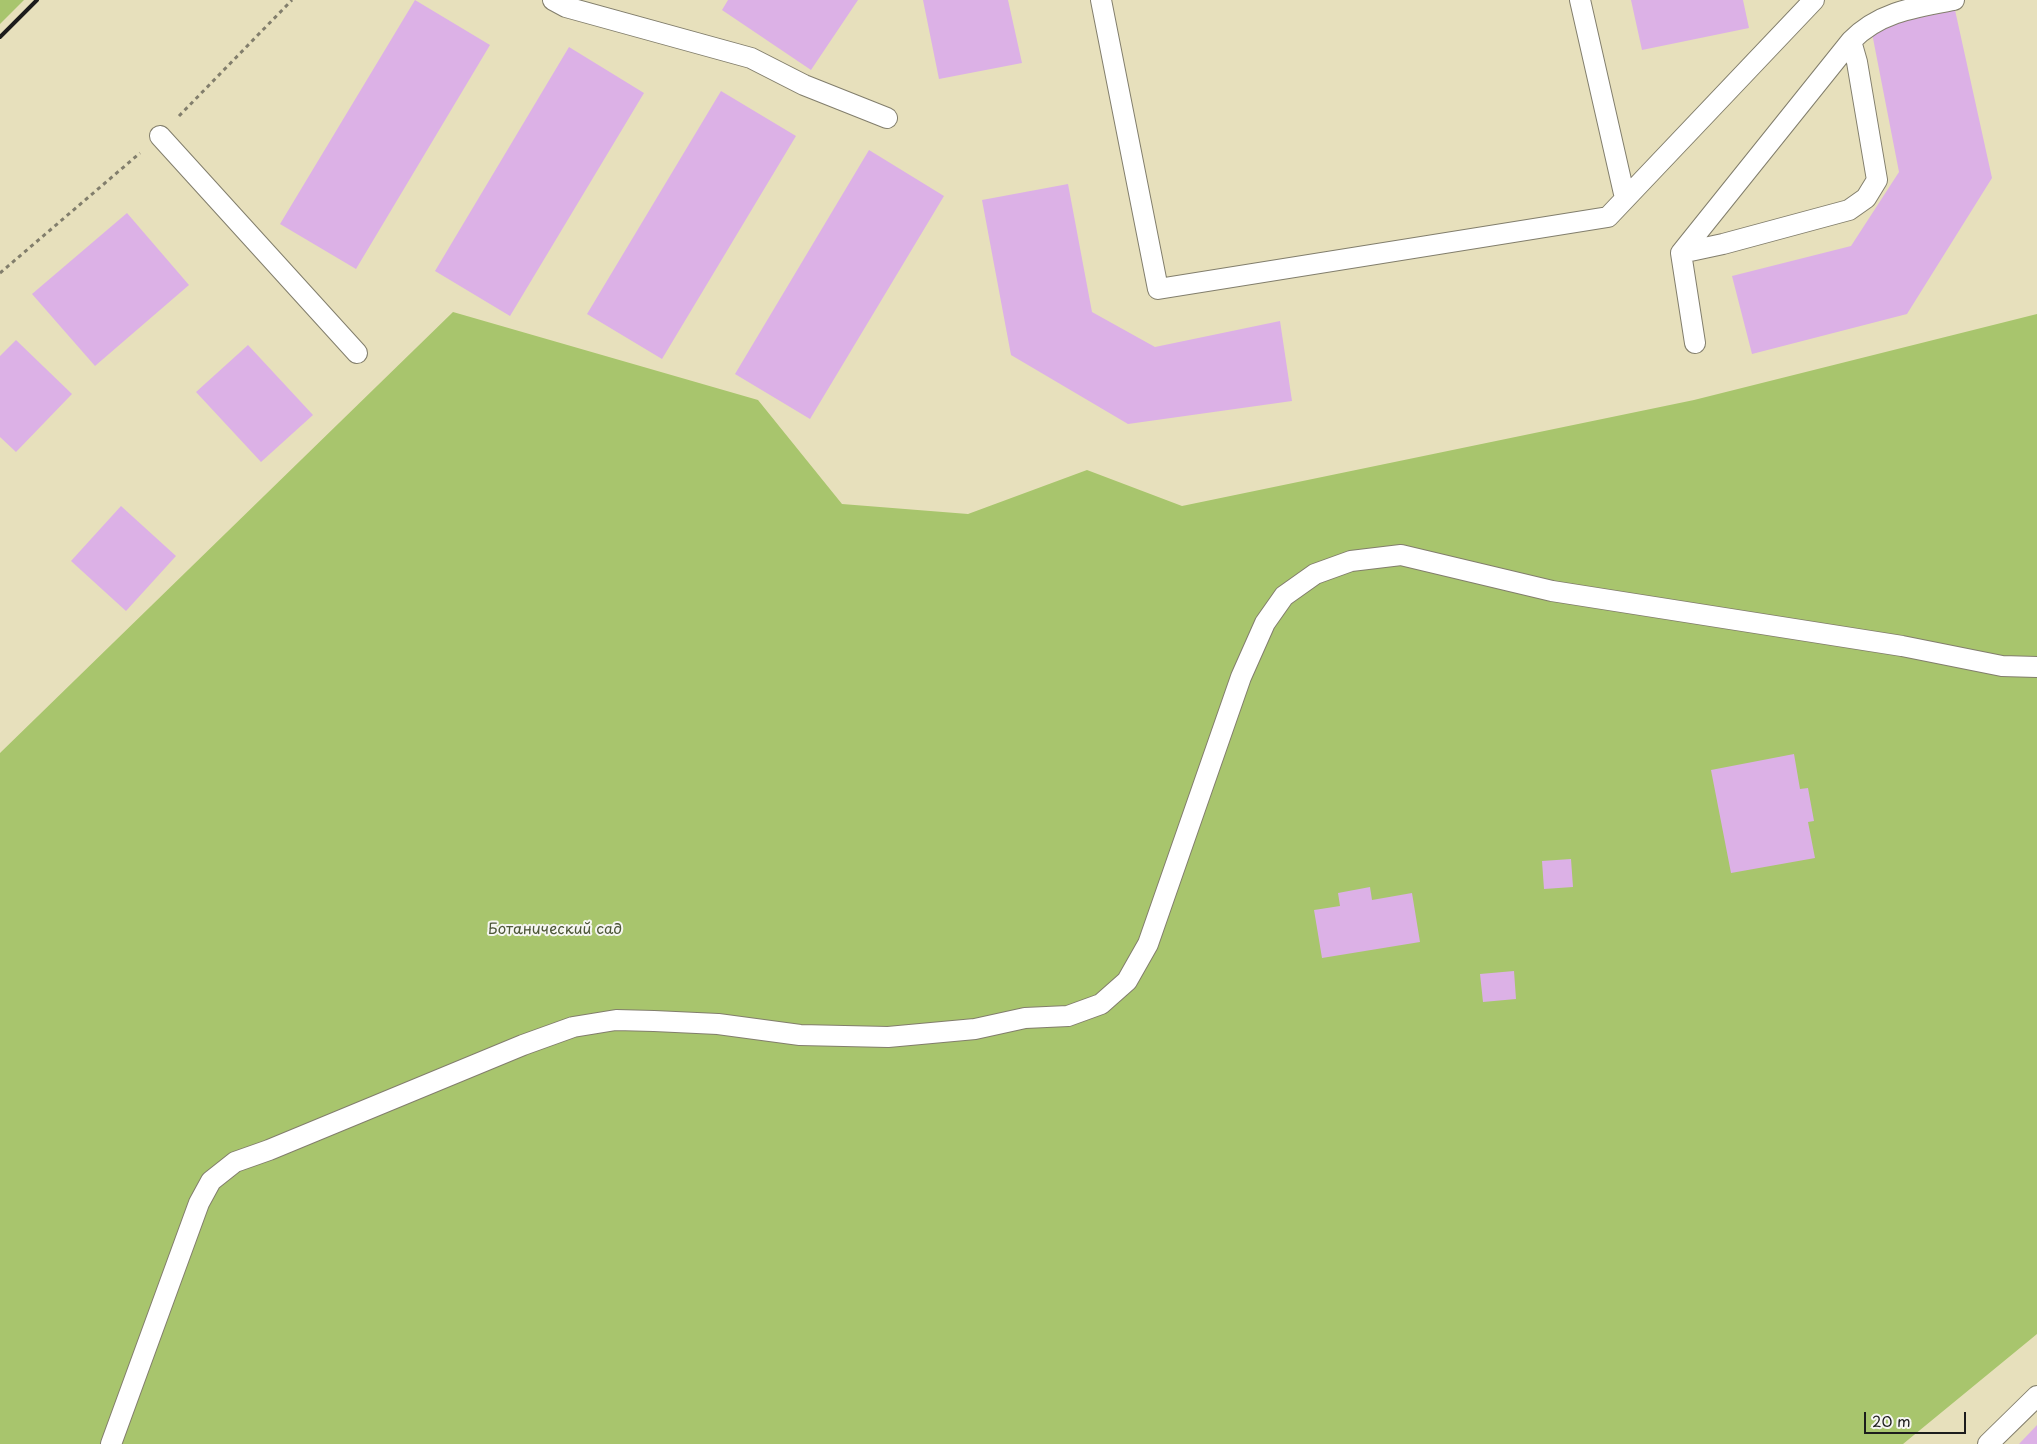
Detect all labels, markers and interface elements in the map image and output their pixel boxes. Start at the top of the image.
park label: Ботанический сад [488,921,622,939]
scale bar [1867,1402,1970,1434]
text: 20 m [1872,1409,1911,1432]

